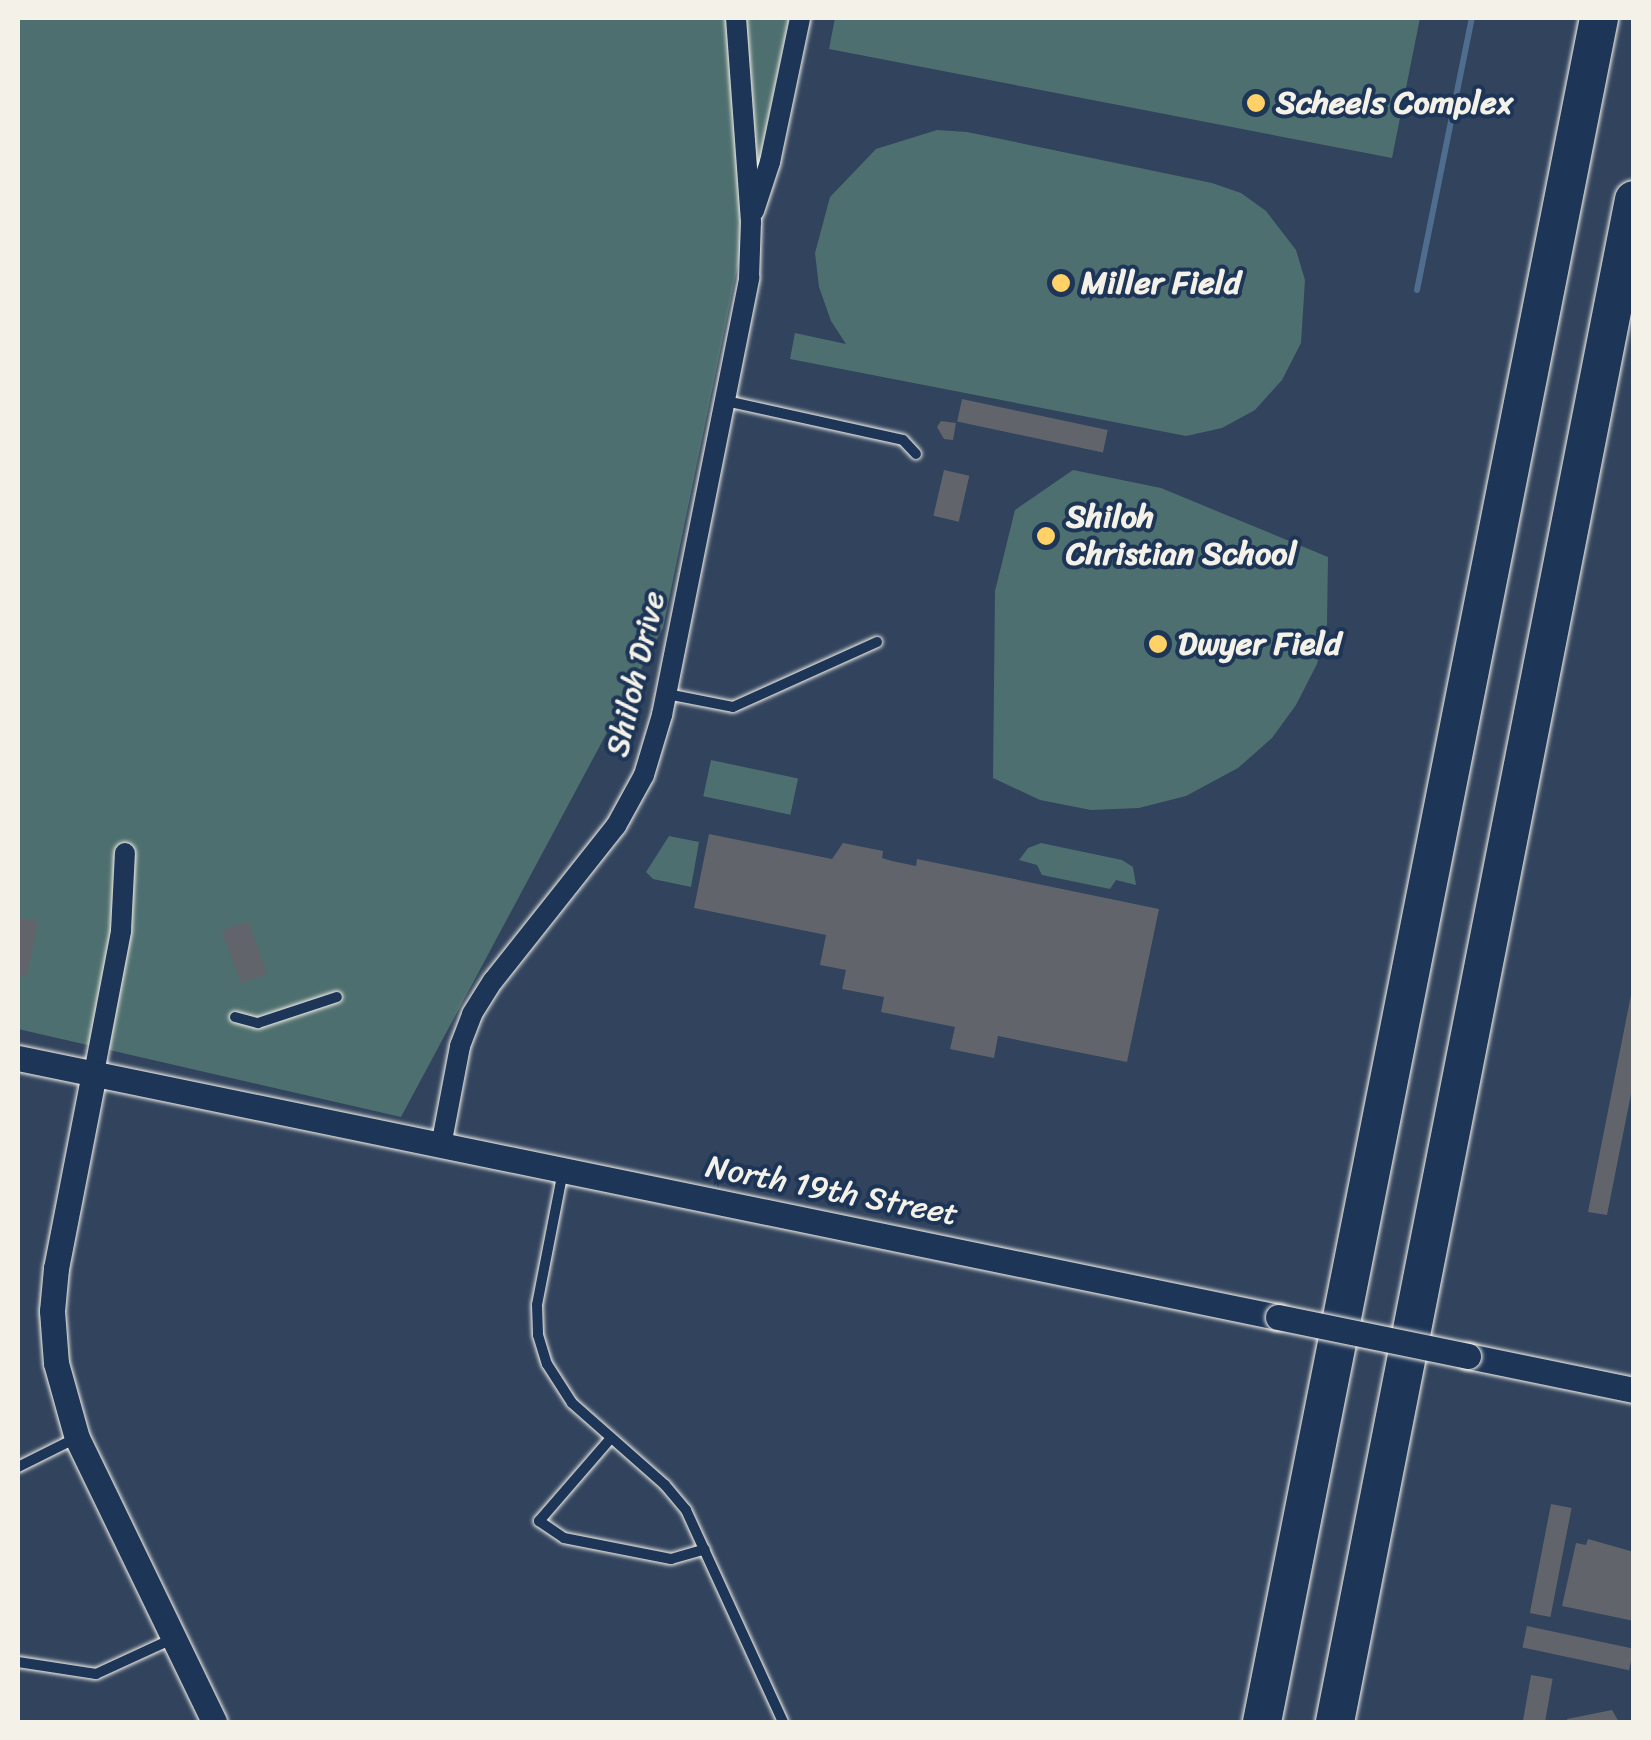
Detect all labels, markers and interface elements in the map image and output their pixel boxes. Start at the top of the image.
place label: Scheels Complex [1276,84,1514,122]
marker: Scheels Complex [1245,92,1267,114]
place label: Miller Field [1081,264,1241,302]
marker: Miller Field [1050,272,1072,294]
place label: Shiloh Christian School [1066,499,1297,574]
marker: Shiloh Christian School [1035,525,1057,547]
street label: Shiloh Drive [598,588,674,760]
place label: Dwyer Field [1178,625,1342,663]
marker: Dwyer Field [1147,633,1169,655]
street label: North 19th Street [703,1148,961,1234]

